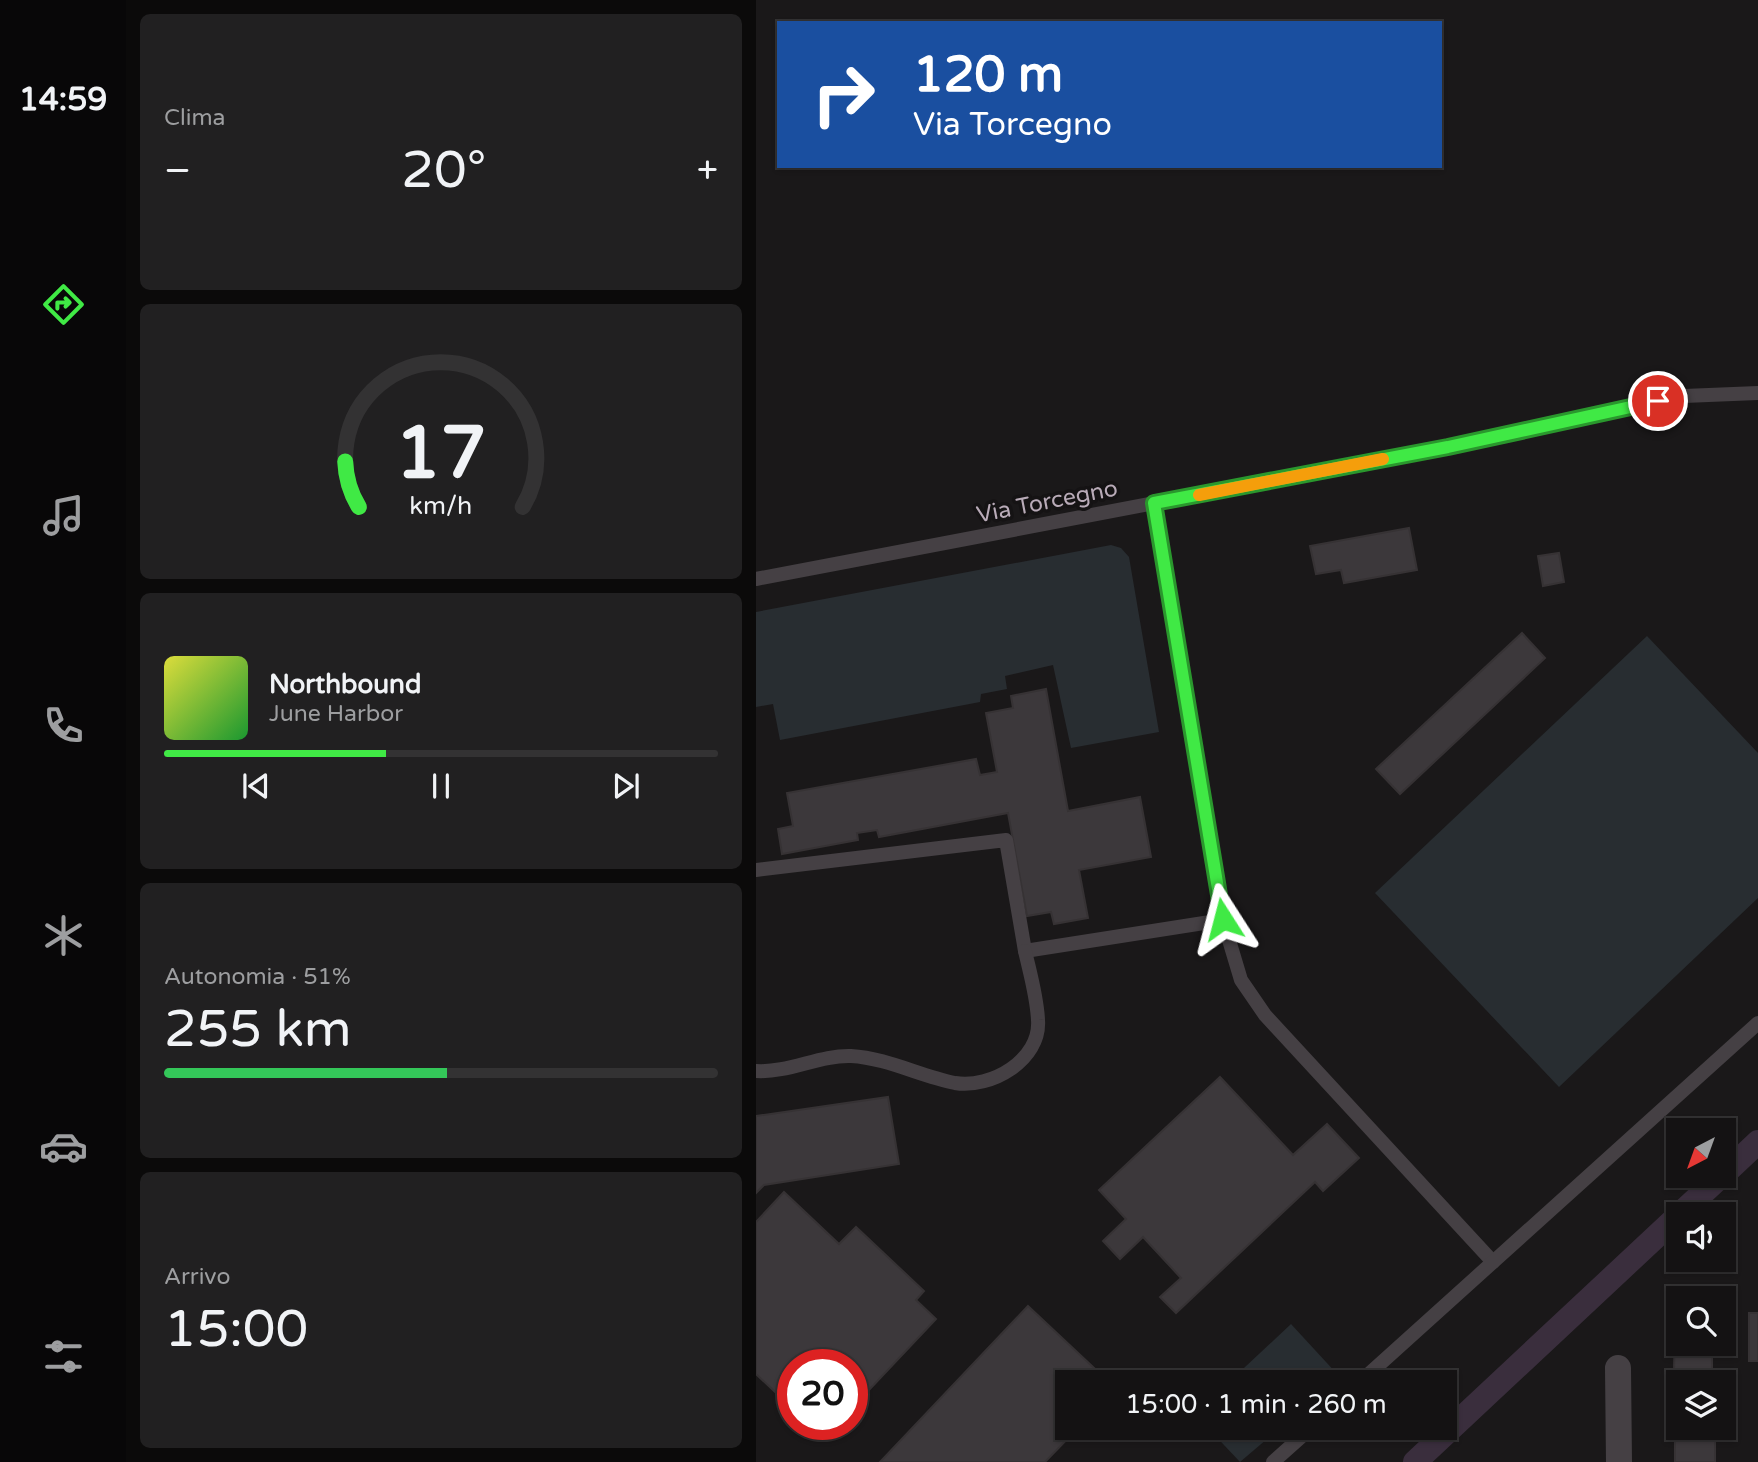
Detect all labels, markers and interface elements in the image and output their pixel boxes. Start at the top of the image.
text: 120 m [913,46,1063,105]
icon: right [798,49,889,140]
text: 14:59 [19,81,107,119]
text: Clima [164,104,225,132]
text: Via Torcegno [913,106,1112,144]
text: 20° [401,139,486,202]
text: − [164,148,191,194]
text: + [697,148,718,194]
icon: directions [39,280,88,329]
pin [1628,371,1688,431]
icon: arrive [1639,382,1677,420]
text: 17 [395,411,487,499]
street label: Via Torcegno [974,475,1120,529]
icon: music [39,491,88,540]
text: km/h [410,491,472,521]
text: Northbound [269,669,421,700]
text: June Harbor [269,700,403,728]
icon: phone [39,701,88,750]
icon: previous [237,767,275,805]
icon: pause [422,767,460,805]
icon: next [607,767,645,805]
position arrow [1186,882,1260,956]
icon: climate [39,911,88,960]
text: Autonomia · 51% [164,963,351,991]
text: 255 km [164,998,352,1061]
north arrow [1666,1118,1736,1188]
map controls [1666,1118,1736,1440]
icon: car [39,1122,88,1171]
button: sound [1666,1202,1736,1272]
text: Arrivo [164,1263,230,1291]
button: search [1666,1286,1736,1356]
text: 15:00 [164,1298,308,1361]
icon: filters [39,1332,88,1381]
speed limit sign: 20 [777,1349,868,1440]
button: layers [1666,1370,1736,1440]
text: 15:00 · 1 min · 260 m [1125,1389,1387,1420]

